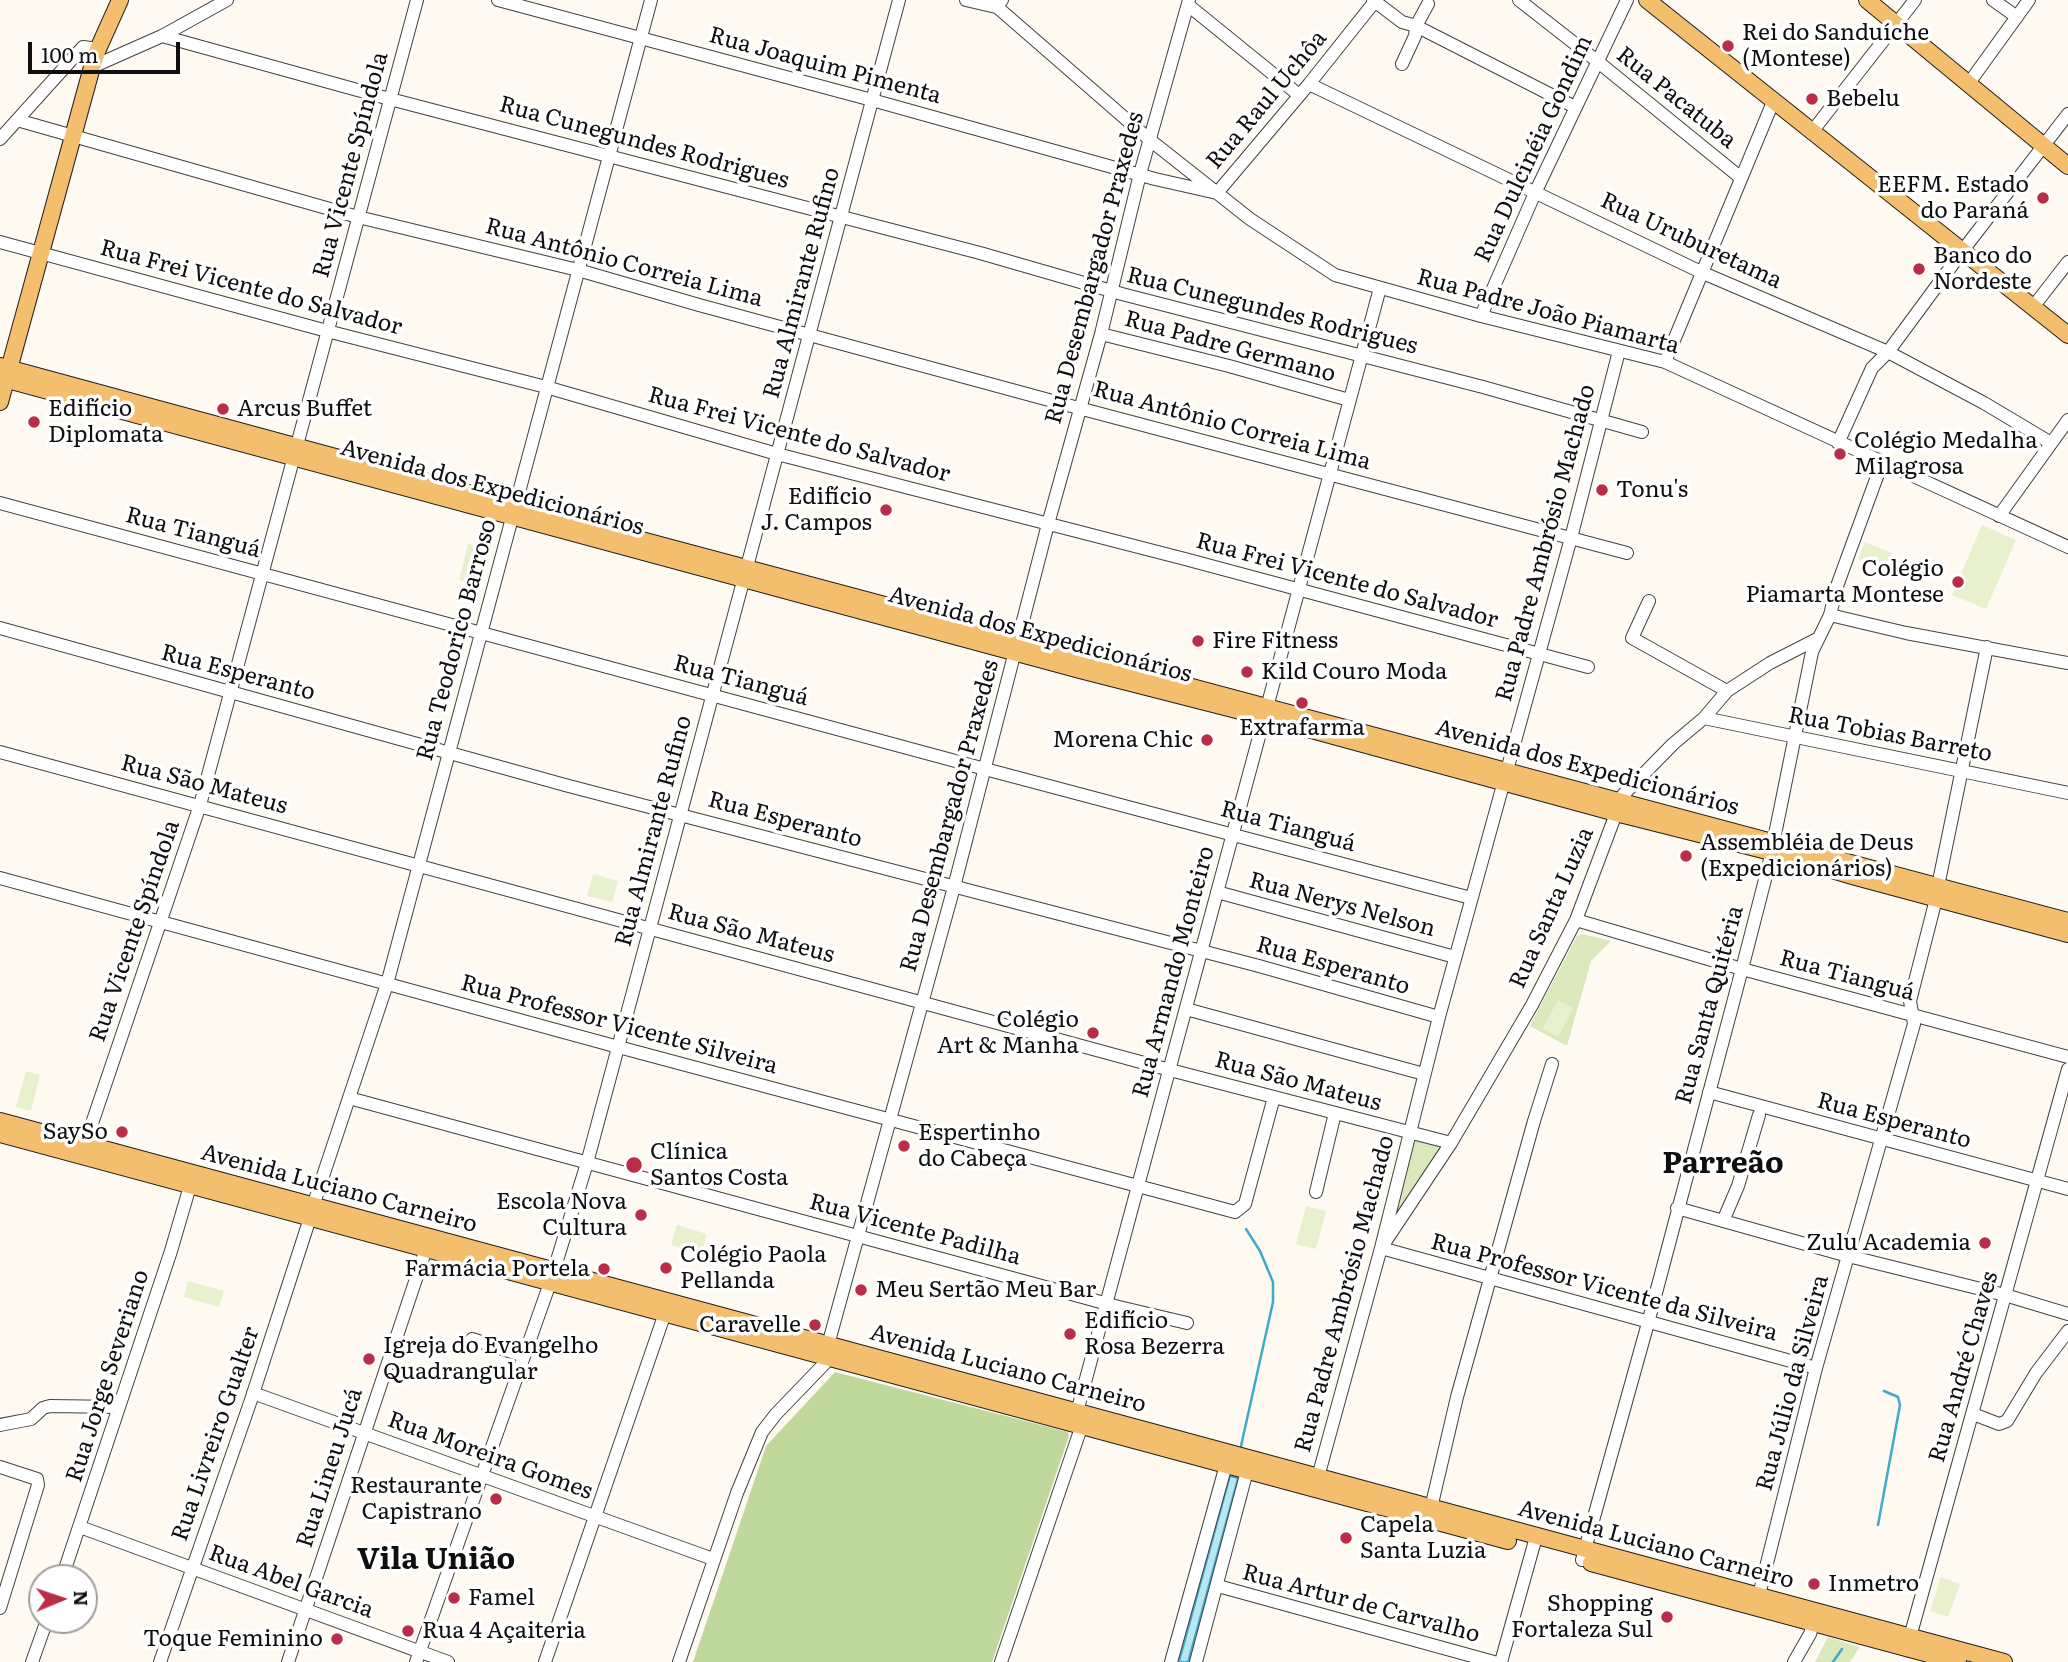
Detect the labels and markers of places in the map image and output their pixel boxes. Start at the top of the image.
place label: Rei do Sanduíche (Montese) [1742,19,1929,73]
marker: Rei do Sanduíche (Montese) [1720,38,1736,54]
place label: Bebelu [1826,85,1900,113]
marker: Bebelu [1804,91,1820,107]
place label: EEFM. Estado do Paraná [1877,171,2029,225]
marker: EEFM. Estado do Paraná [2035,190,2051,206]
place label: Banco do Nordeste [1933,242,2032,296]
marker: Banco do Nordeste [1911,261,1927,277]
place label: Edifício Diplomata [48,395,163,449]
place label: Arcus Buffet [237,395,372,423]
marker: Arcus Buffet [215,401,231,417]
marker: Edifício Diplomata [26,414,42,430]
place label: Colégio Medalha Milagrosa [1854,427,2038,481]
marker: Colégio Medalha Milagrosa [1832,446,1848,462]
place label: Tonu's [1616,476,1688,504]
marker: Tonu's [1594,482,1610,498]
place label: Edifício J. Campos [760,483,872,537]
marker: Edifício J. Campos [878,502,894,518]
place label: Colégio Piamarta Montese [1745,555,1944,609]
marker: Colégio Piamarta Montese [1950,574,1966,590]
place label: Fire Fitness [1212,627,1338,655]
marker: Fire Fitness [1190,633,1206,649]
place label: Kild Couro Moda [1261,658,1447,686]
marker: Kild Couro Moda [1239,664,1255,680]
marker: Extrafarma [1294,695,1310,711]
place label: Extrafarma [1239,714,1365,742]
place label: Morena Chic [1052,726,1193,754]
marker: Morena Chic [1199,732,1215,748]
place label: Assembléia de Deus (Expedicionários) [1700,829,1913,883]
marker: Assembléia de Deus (Expedicionários) [1678,848,1694,864]
place label: Colégio Art & Manha [937,1006,1079,1060]
marker: Colégio Art & Manha [1085,1025,1101,1041]
place label: SaySo [43,1118,108,1146]
place label: Espertinho do Cabeça [918,1119,1041,1173]
marker: SaySo [114,1124,130,1140]
place label: Clínica Santos Costa [650,1138,788,1192]
marker: Espertinho do Cabeça [896,1138,912,1154]
marker: Clínica Santos Costa [624,1155,644,1175]
place label: Escola Nova Cultura [496,1188,627,1242]
marker: Escola Nova Cultura [633,1207,649,1223]
place label: Zulu Academia [1807,1229,1971,1257]
marker: Zulu Academia [1977,1235,1993,1251]
place label: Colégio Paola Pellanda [680,1241,827,1295]
place label: Farmácia Portela [404,1255,590,1283]
marker: Colégio Paola Pellanda [658,1260,674,1276]
marker: Farmácia Portela [596,1261,612,1277]
place label: Meu Sertão Meu Bar [875,1276,1096,1304]
marker: Meu Sertão Meu Bar [853,1282,869,1298]
place label: Edifício Rosa Bezerra [1084,1307,1225,1361]
place label: Caravelle [699,1311,801,1339]
marker: Caravelle [807,1317,823,1333]
marker: Edifício Rosa Bezerra [1062,1326,1078,1342]
place label: Igreja do Evangelho Quadrangular [383,1332,598,1386]
marker: Igreja do Evangelho Quadrangular [361,1351,377,1367]
place label: Restaurante Capistrano [350,1472,482,1526]
marker: Restaurante Capistrano [488,1491,504,1507]
place label: Capela Santa Luzia [1360,1511,1486,1565]
marker: Capela Santa Luzia [1338,1530,1354,1546]
place label: Inmetro [1828,1570,1919,1598]
marker: Inmetro [1806,1576,1822,1592]
place label: Famel [468,1584,535,1612]
marker: Famel [446,1590,462,1606]
place label: Shopping Fortaleza Sul [1511,1590,1653,1644]
marker: Shopping Fortaleza Sul [1659,1609,1675,1625]
place label: Rua 4 Açaiteria [422,1617,586,1645]
marker: Rua 4 Açaiteria [400,1623,416,1639]
place label: Toque Feminino [143,1625,323,1653]
marker: Toque Feminino [329,1631,345,1647]

